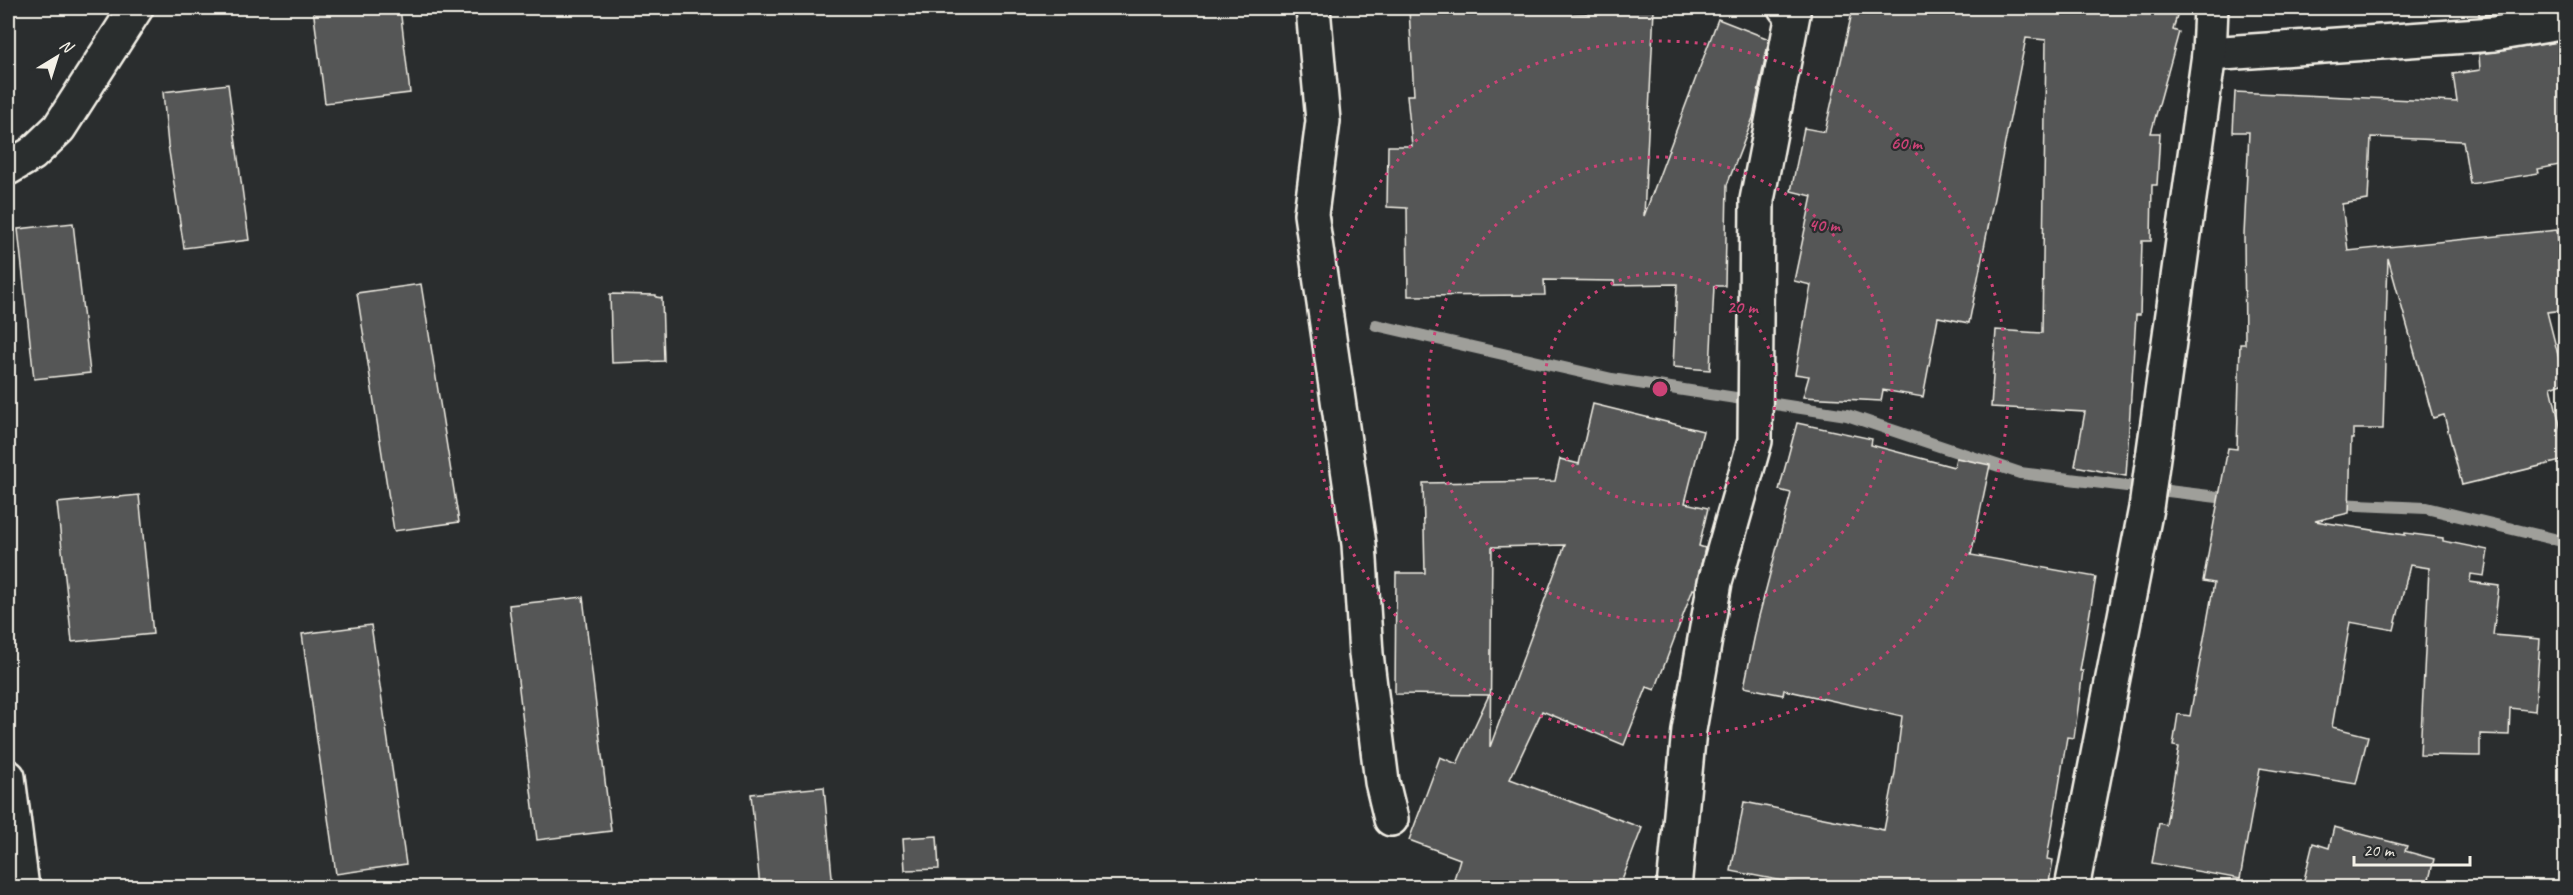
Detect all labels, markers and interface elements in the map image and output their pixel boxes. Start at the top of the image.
north arrow [27,27,87,87]
text: N [56,35,78,59]
text: 60 m [1890,132,1923,154]
text: 40 m [1809,214,1841,236]
text: 20 m [1727,296,1759,318]
centre of rings [1650,379,1670,399]
scale bar [2354,829,2470,867]
text: 20 m [2363,839,2396,861]

